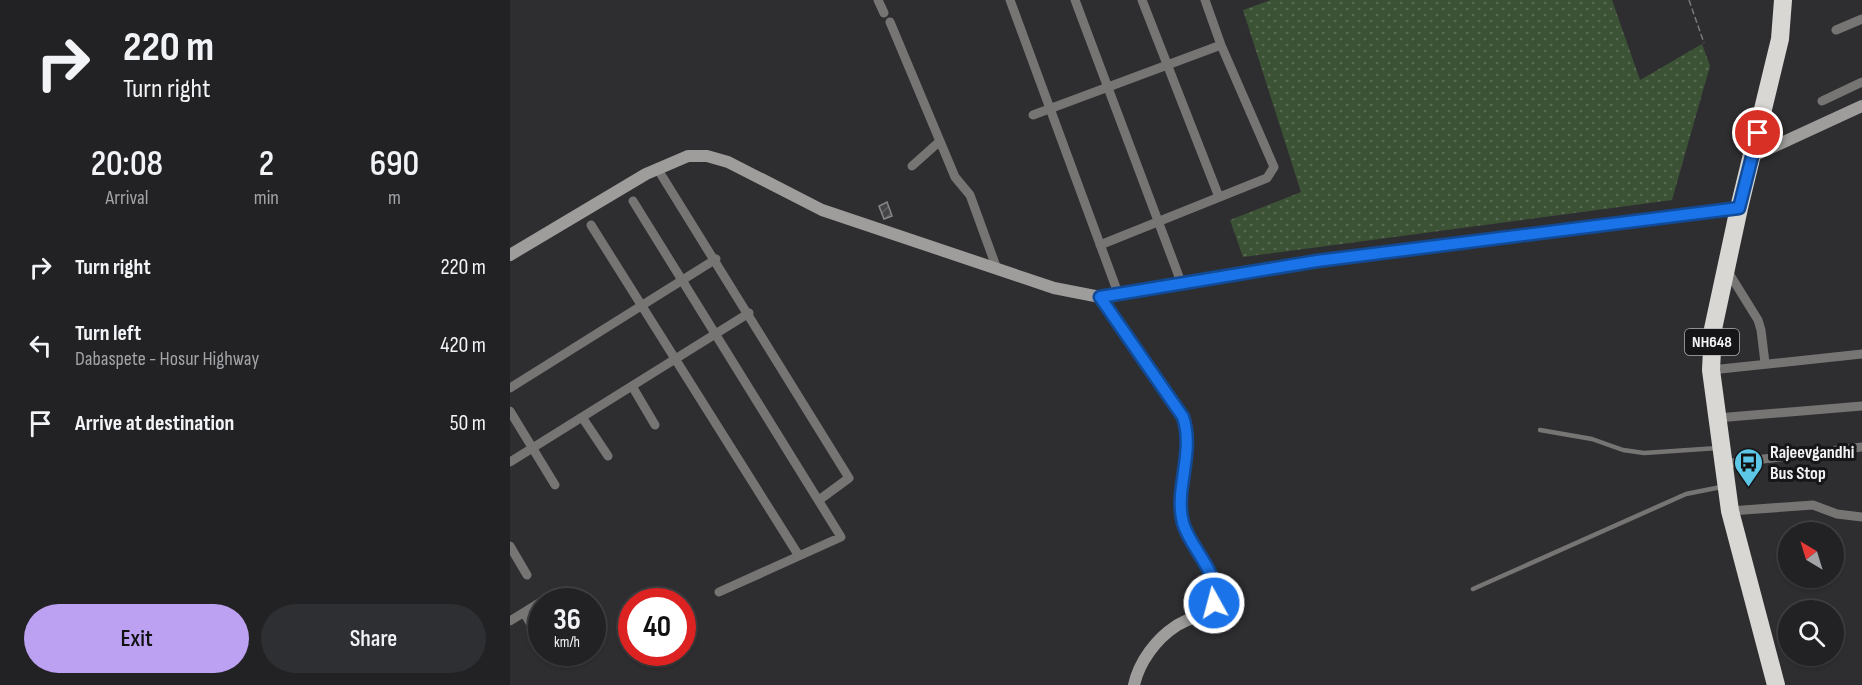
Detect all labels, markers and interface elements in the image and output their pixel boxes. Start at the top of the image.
text: 220 m [123,22,214,73]
icon: right [24,24,102,102]
text: Turn right [123,73,210,105]
pin [1732,107,1783,158]
icon: arrive [1741,116,1774,149]
text: 20:08 [91,143,163,186]
text: 2 [259,143,274,186]
text: 690 [370,143,419,186]
text: Arrival [105,186,148,210]
text: min [254,186,279,210]
text: m [388,186,401,210]
icon: right [24,251,57,284]
text: Turn right [75,254,151,281]
text: 220 m [440,254,486,281]
text: Turn left [75,320,141,347]
icon: left [24,329,57,362]
road number: NH648 [1685,329,1739,355]
text: 420 m [440,332,486,359]
text: Dabaspete - Hosur Highway [75,347,259,371]
icon: arrive [24,407,57,440]
text: Arrive at destination [75,410,234,437]
text: 50 m [450,410,486,437]
place label: Rajeevgandhi Bus Stop [1770,442,1854,484]
bus stop icon: Rajeevgandhi Bus Stop [1733,446,1765,488]
north arrow [1778,522,1844,588]
map controls [1778,522,1844,666]
position arrow [1182,571,1246,635]
speed limit sign: 40 [618,588,696,666]
button: search [1778,600,1844,666]
text: 36 [553,602,581,638]
button: Exit [24,604,249,673]
button: Share [261,604,486,673]
text: km/h [554,633,580,652]

